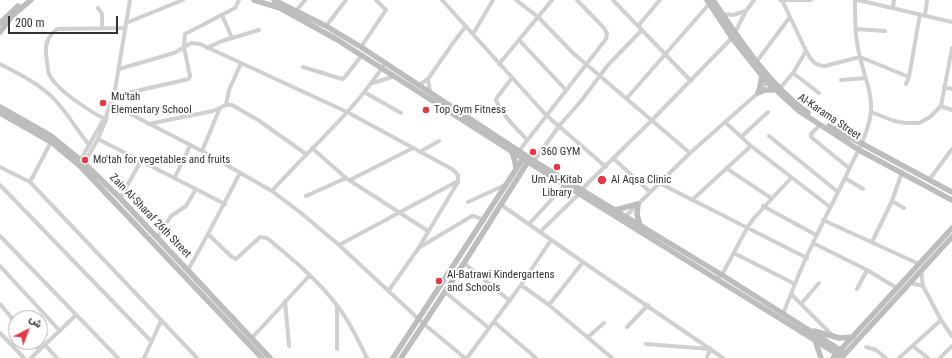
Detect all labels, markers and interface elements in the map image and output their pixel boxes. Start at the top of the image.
scale bar [10,8,120,34]
text: 200 m [15,16,45,30]
place label: Mu'tah Elementary School [111,90,192,116]
street label: Al-Karama Street [795,91,863,143]
marker: Mu'tah Elementary School [98,98,108,108]
place label: Top Gym Fitness [434,103,506,117]
marker: Top Gym Fitness [421,105,431,115]
place label: 360 GYM [541,145,580,159]
marker: 360 GYM [528,147,538,157]
place label: Mo'tah for vegetables and fruits [93,153,230,167]
marker: Mo'tah for vegetables and fruits [80,155,90,165]
marker: Um Al-Kitab Library [552,162,562,172]
street label: Zain Al-Sharaf 26th Street [107,171,193,261]
place label: Um Al-Kitab Library [531,173,583,199]
place label: Al Aqsa Clinic [611,173,671,187]
marker: Al Aqsa Clinic [596,174,608,186]
place label: Al-Batrawi Kindergartens and Schools [447,268,555,294]
marker: Al-Batrawi Kindergartens and Schools [434,276,444,286]
north arrow [8,310,48,350]
text: ش [26,312,45,331]

